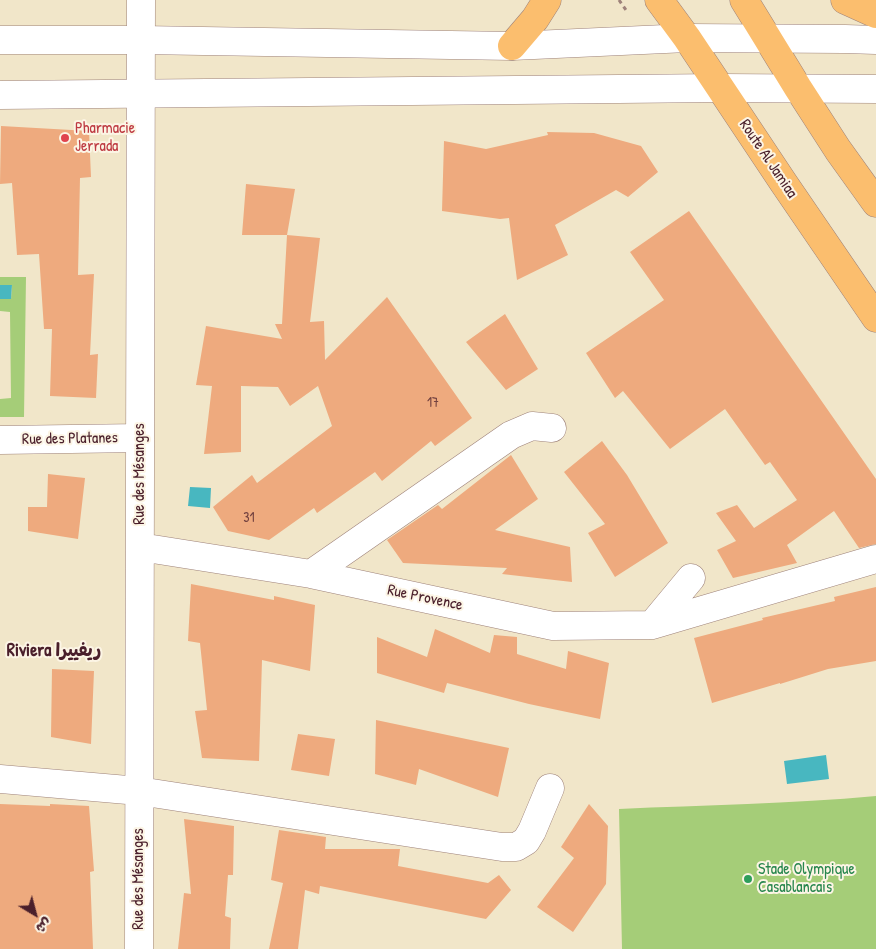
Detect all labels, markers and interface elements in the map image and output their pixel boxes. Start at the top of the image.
street label: Route Al Jamiaa [735,116,801,202]
place label: Pharmacie Jerrada [75,119,135,157]
marker: Pharmacie Jerrada [59,132,71,144]
house number: 17 [427,395,439,411]
street label: Rue des Mésanges [130,423,150,525]
street label: Rue des Platanes [22,429,118,449]
house number: 31 [243,510,255,526]
street label: Rue Provence [386,581,464,615]
district label: Riviera ريفييرا [7,640,101,662]
street label: Rue des Mésanges [129,828,149,930]
place label: Stade Olympique Casablancais [758,860,855,898]
marker: Stade Olympique Casablancais [742,873,754,885]
north arrow [10,889,60,939]
text: ش [32,914,56,939]

